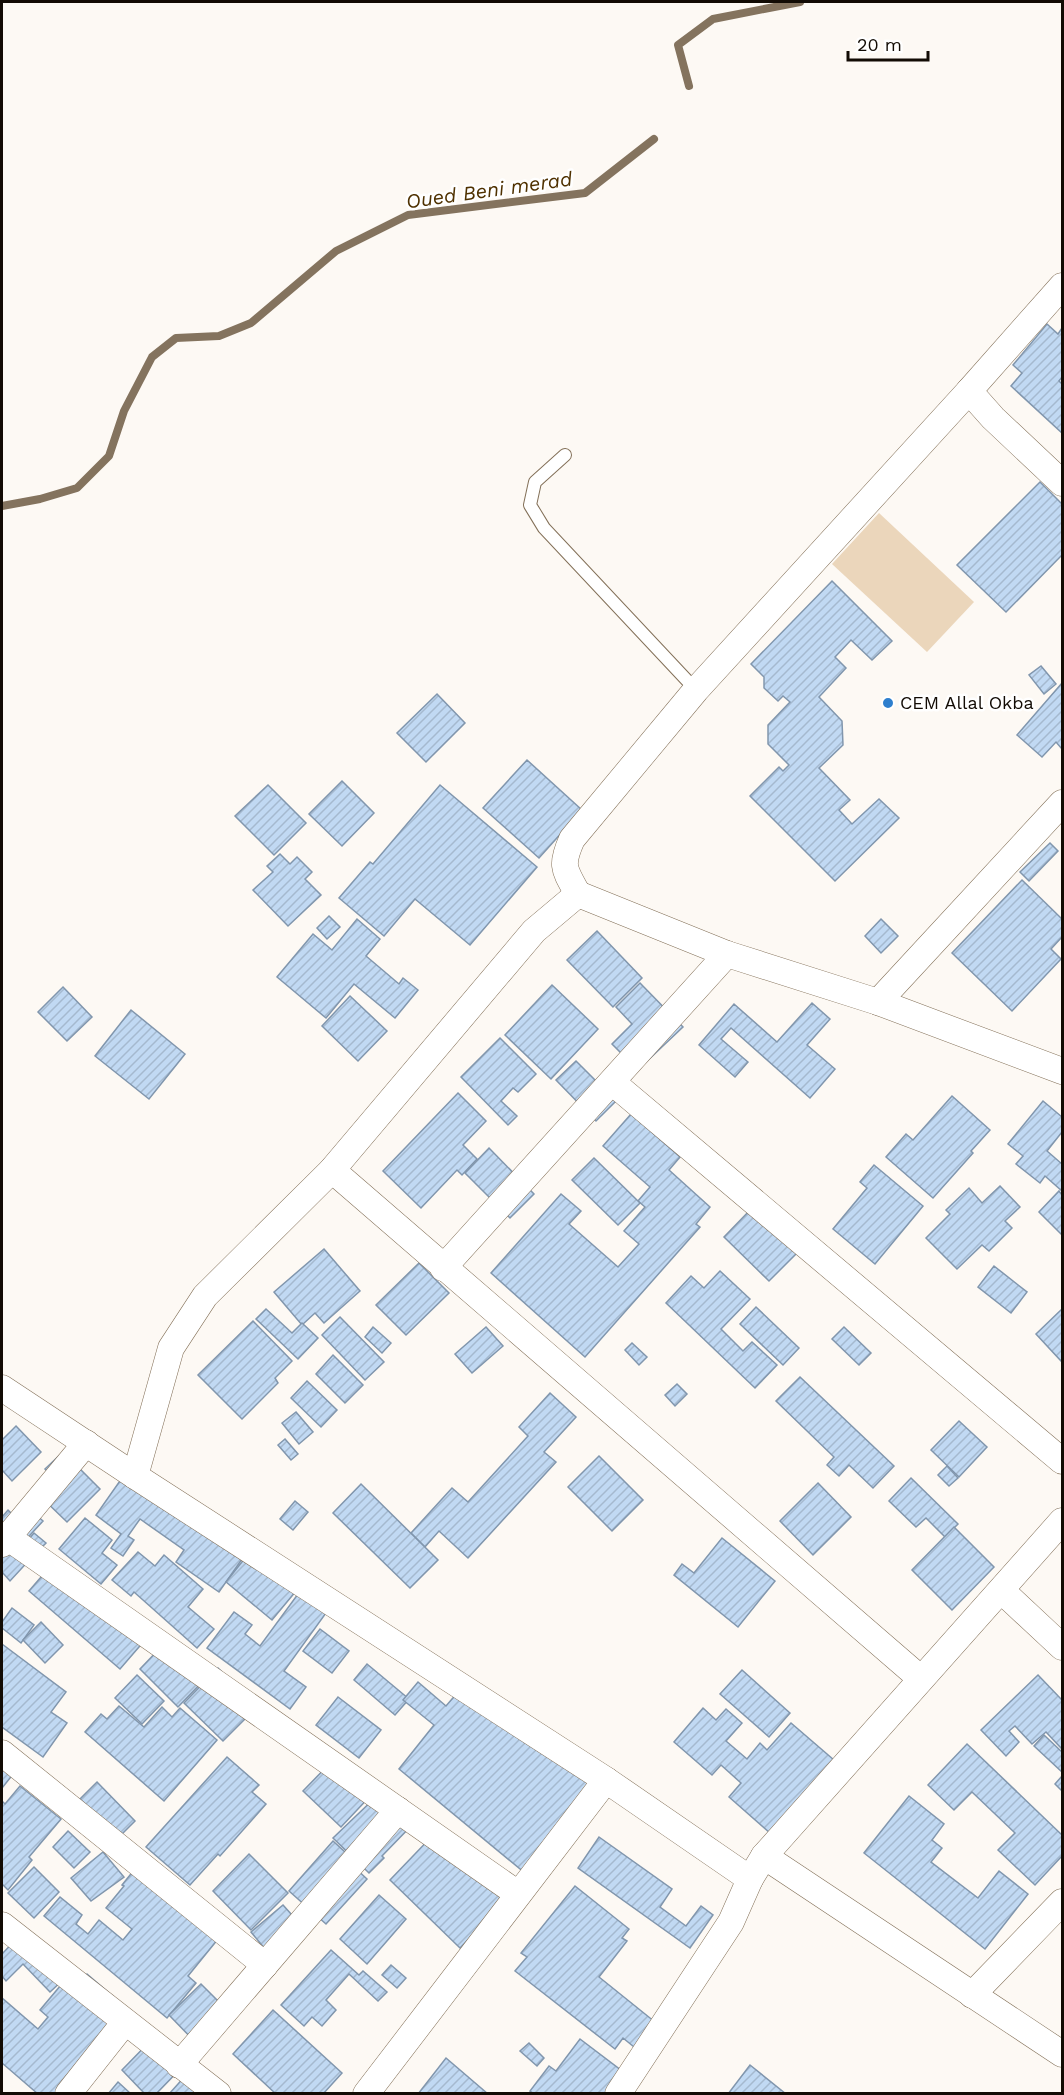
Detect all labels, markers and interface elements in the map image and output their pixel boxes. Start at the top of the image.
scale bar [848,24,928,62]
text: 20 m [857,34,902,55]
water label: Oued Beni merad [404,166,574,214]
place label: CEM Allal Okba [900,692,1034,713]
marker: CEM Allal Okba [881,696,895,710]

